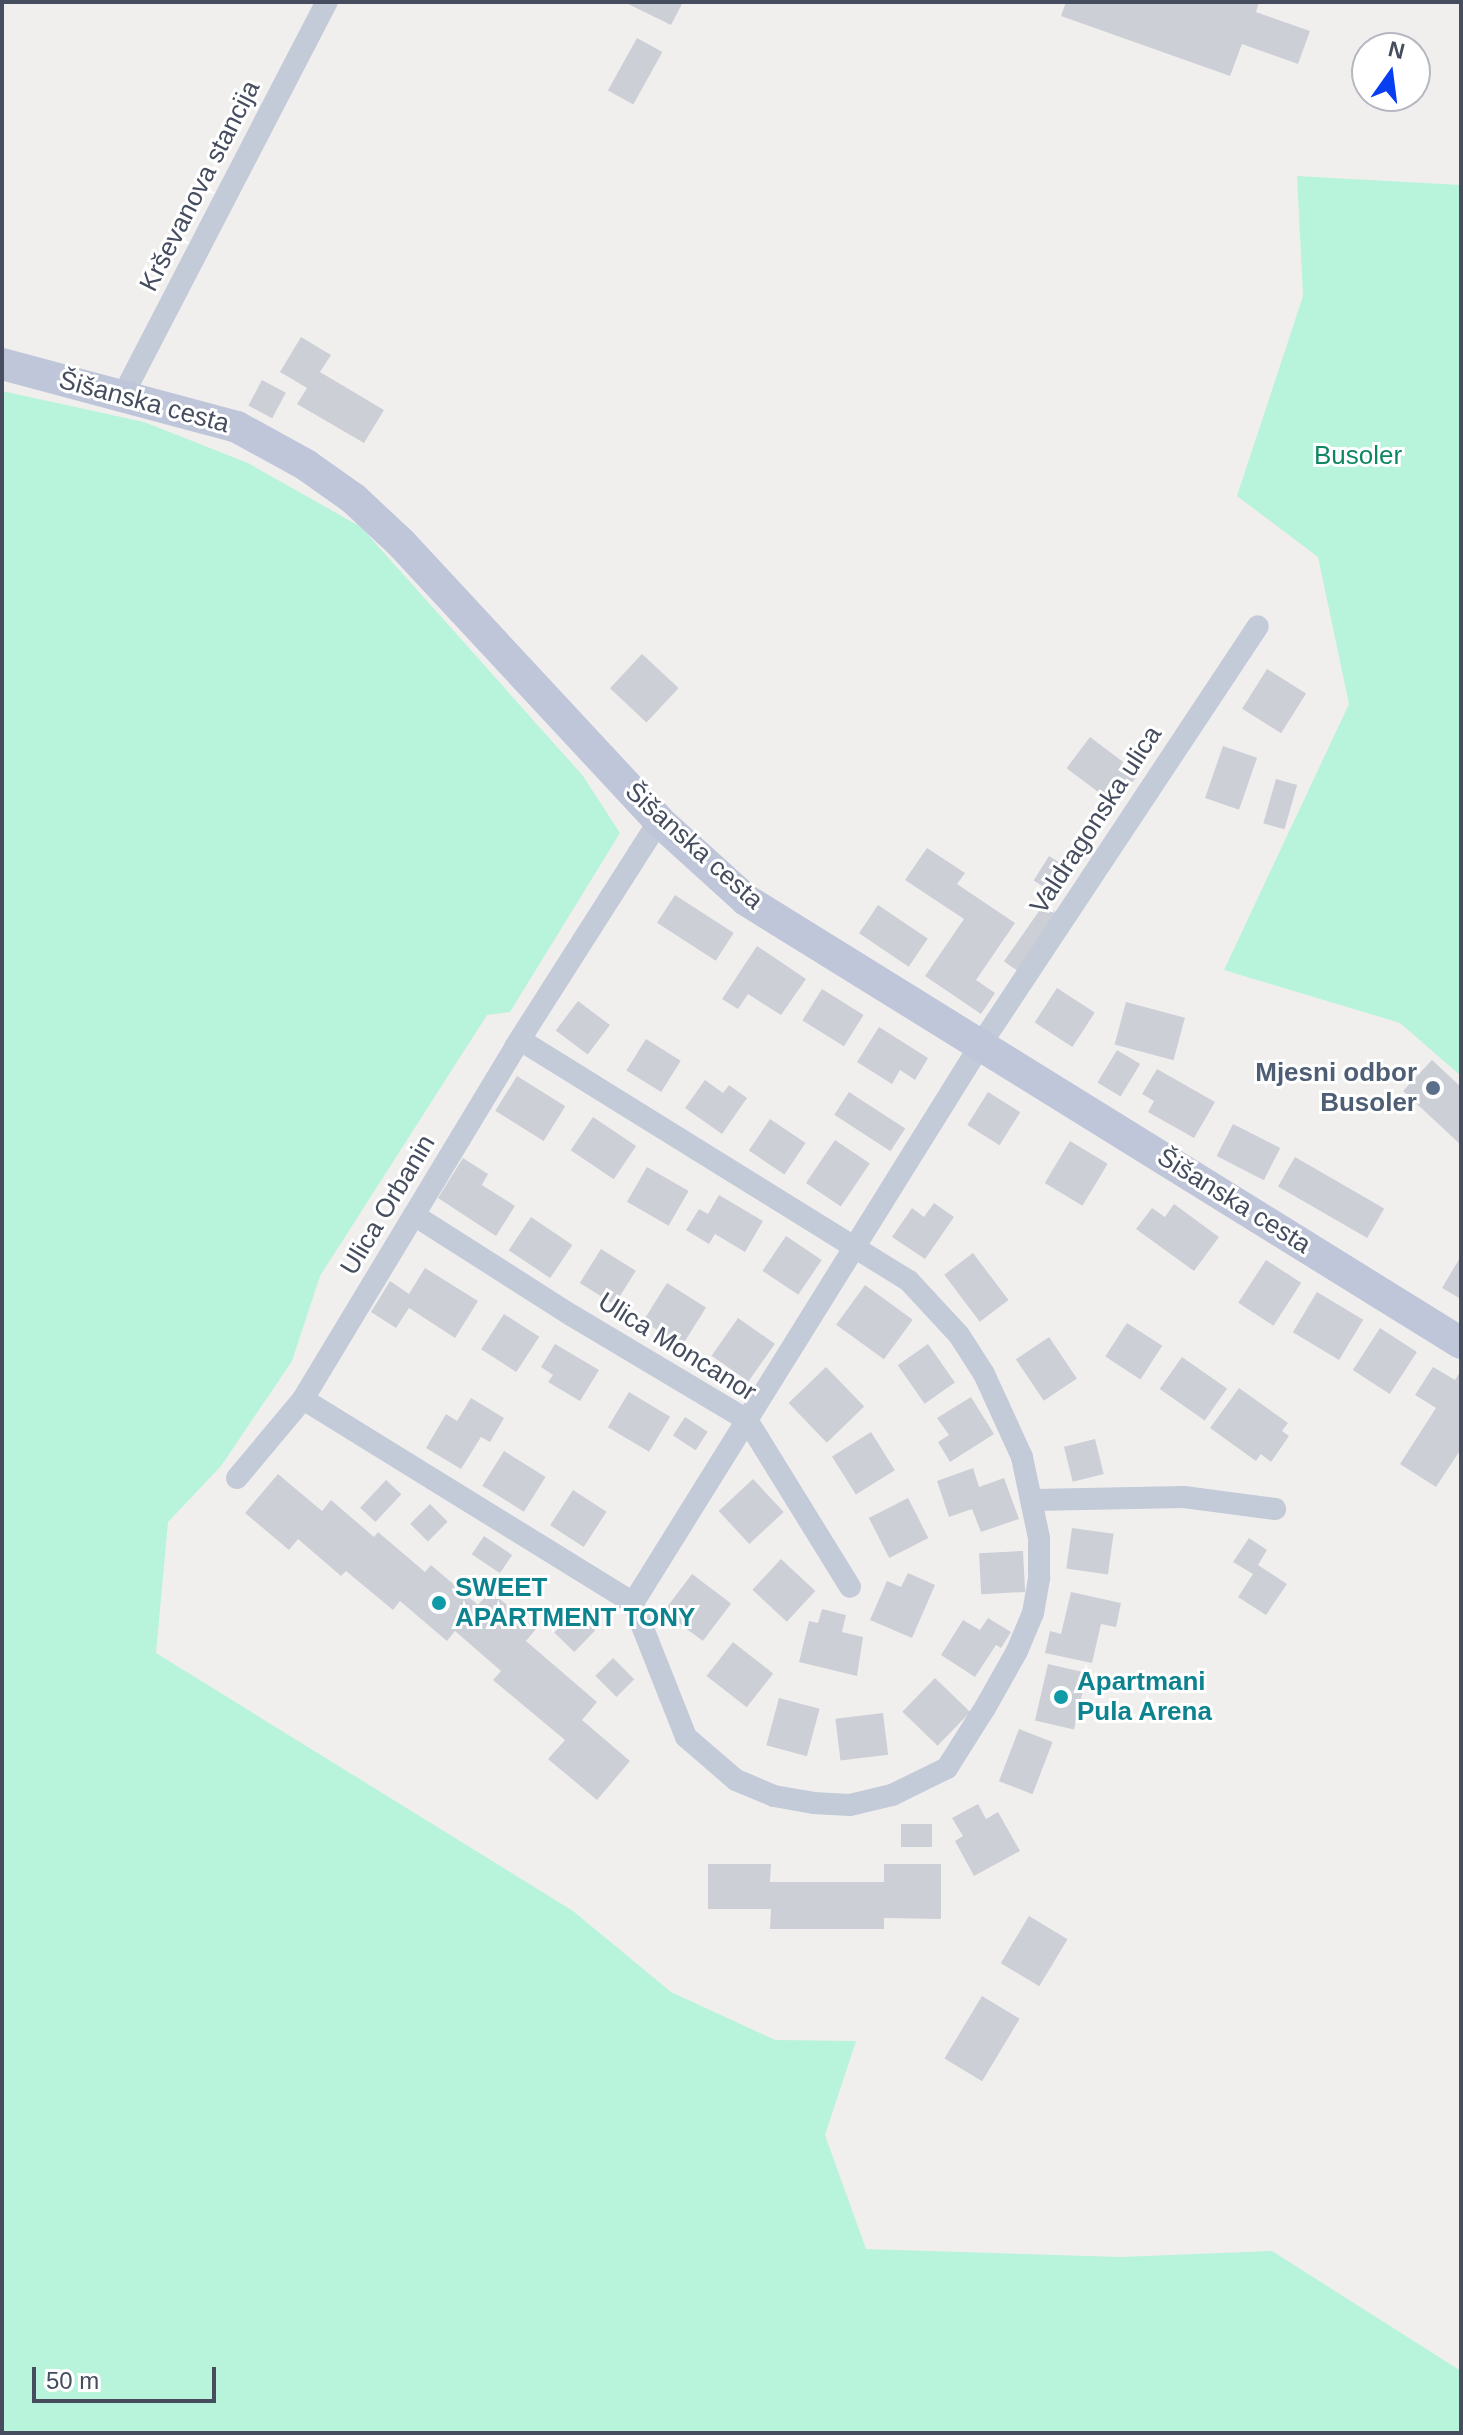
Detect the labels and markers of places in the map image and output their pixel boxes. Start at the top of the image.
place label: Mjesni odbor Busoler [1255,1057,1417,1118]
marker: Mjesni odbor Busoler [1424,1079,1442,1097]
place label: SWEET APARTMENT TONY [455,1572,695,1634]
marker: SWEET APARTMENT TONY [430,1594,448,1612]
place label: Apartmani Pula Arena [1077,1666,1213,1728]
marker: Apartmani Pula Arena [1052,1688,1070,1706]

